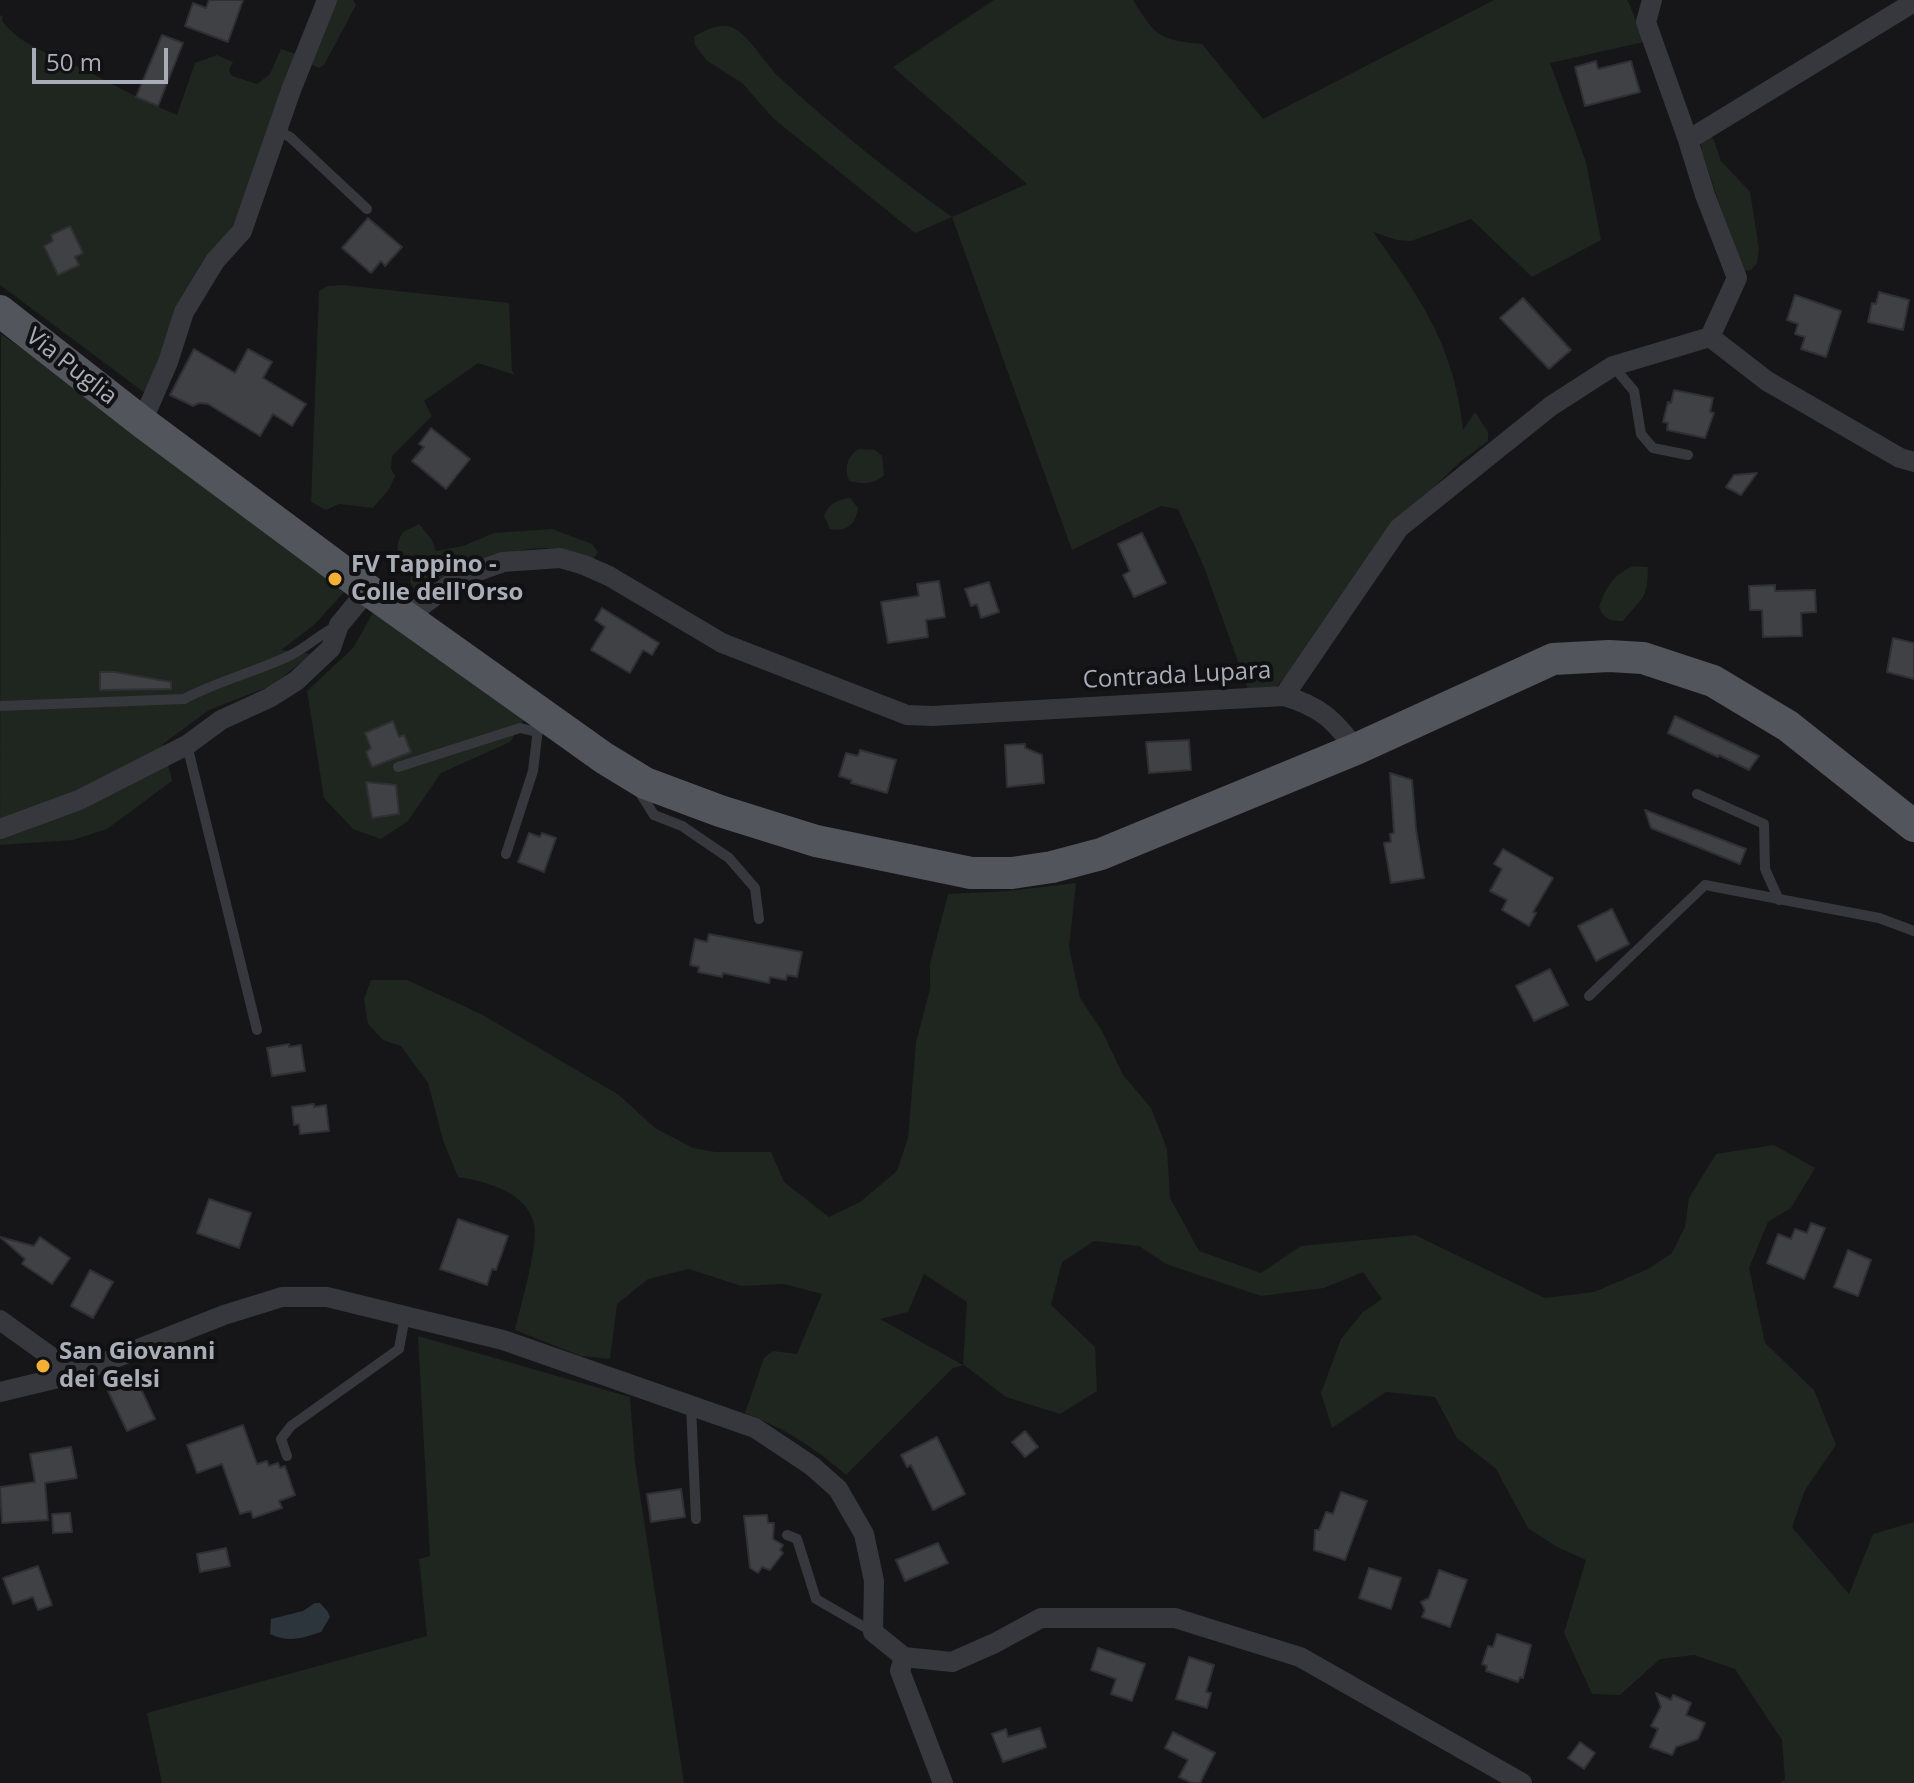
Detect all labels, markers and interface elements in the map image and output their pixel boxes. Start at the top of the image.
scale bar [36,32,172,82]
text: 50 m [46,45,102,78]
street label: Via Puglia [20,323,122,411]
place label: FV Tappino - Colle dell'Orso [351,551,523,607]
marker: FV Tappino - Colle dell'Orso [326,570,344,588]
street label: Contrada Lupara [1082,657,1272,695]
place label: San Giovanni dei Gelsi [59,1338,215,1394]
marker: San Giovanni dei Gelsi [34,1357,52,1375]

